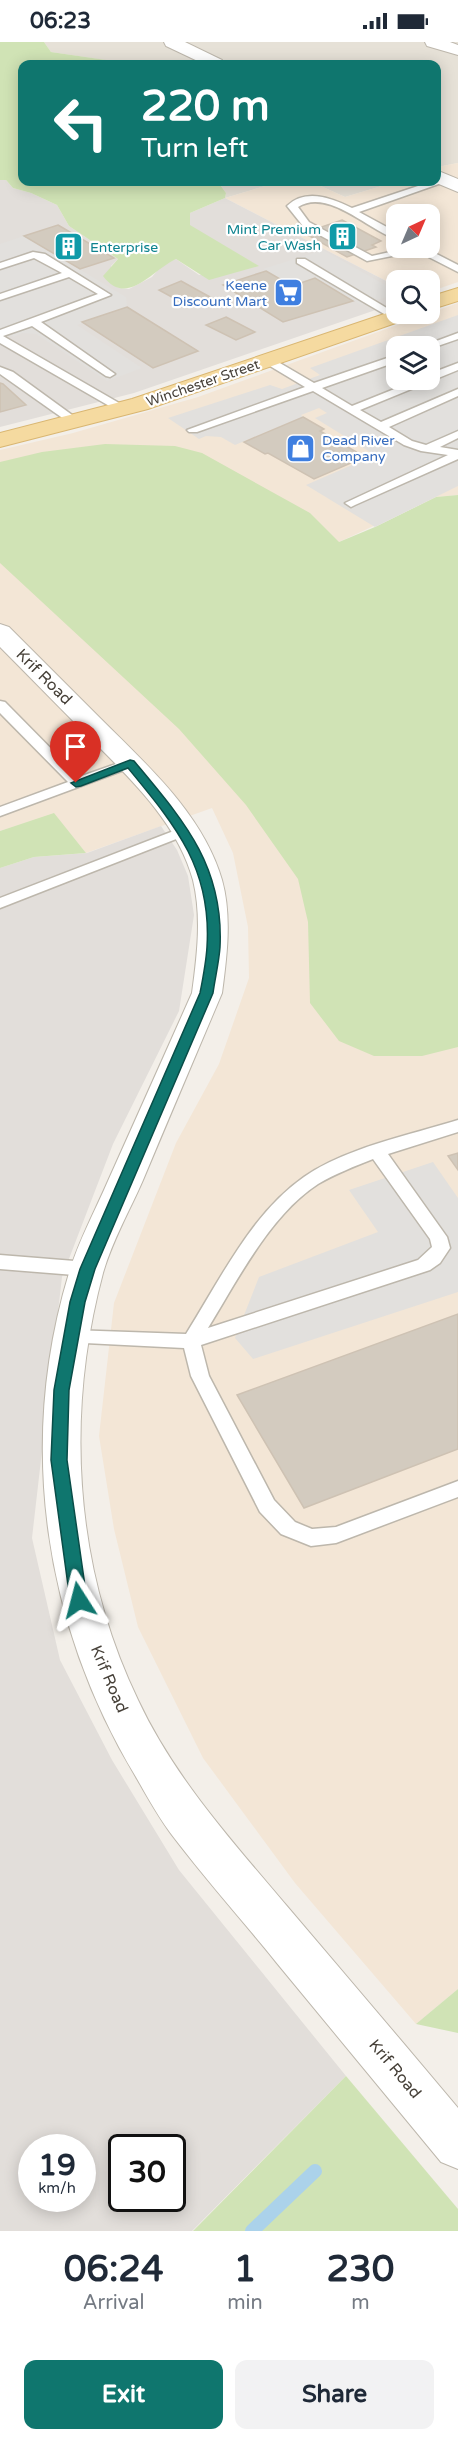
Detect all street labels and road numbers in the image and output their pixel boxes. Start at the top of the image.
street label: Winchester Street [144,355,263,410]
street label: Krif Road [12,645,76,709]
street label: Krif Road [86,1642,132,1716]
street label: Krif Road [364,2035,426,2103]

